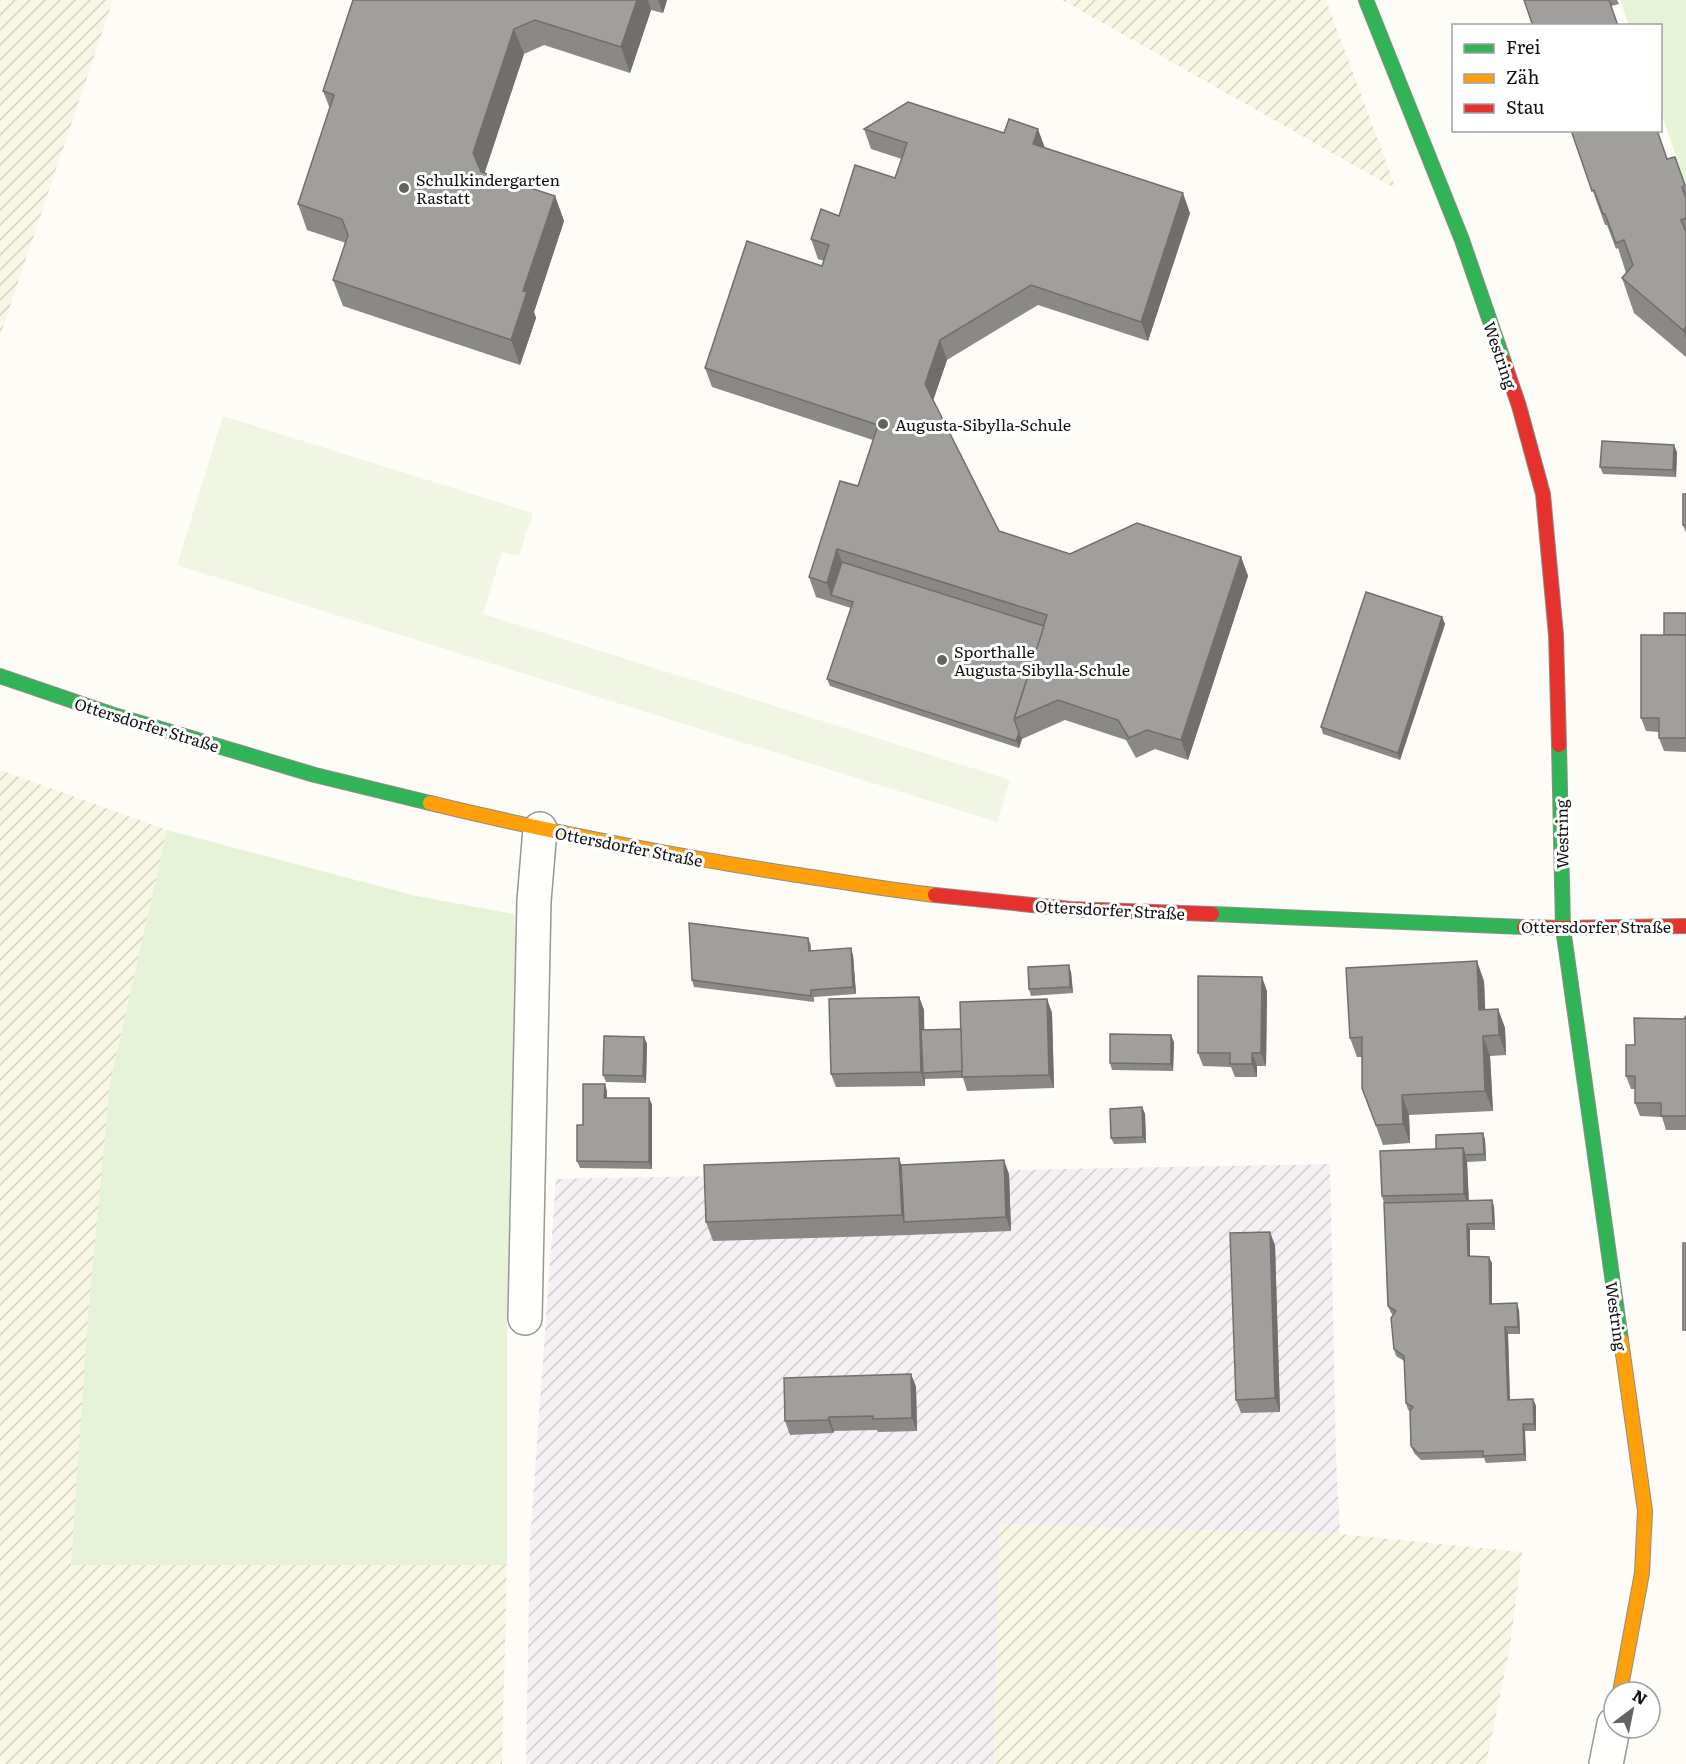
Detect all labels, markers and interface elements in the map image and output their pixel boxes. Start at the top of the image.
legend [1452,24,1662,132]
text: Frei [1506,33,1540,60]
text: Zäh [1506,63,1540,90]
text: Stau [1506,93,1544,120]
place label: Schulkindergarten Rastatt [416,167,560,209]
marker: Schulkindergarten Rastatt [397,181,411,195]
street label: Westring [1478,318,1524,392]
place label: Augusta-Sibylla-Schule [895,412,1071,436]
marker: Augusta-Sibylla-Schule [876,417,890,431]
place label: Sporthalle Augusta-Sibylla-Schule [954,639,1130,681]
marker: Sporthalle Augusta-Sibylla-Schule [935,653,949,667]
street label: Ottersdorfer Straße [72,691,222,757]
street label: Westring [1548,799,1574,869]
street label: Ottersdorfer Straße [553,820,705,872]
street label: Ottersdorfer Straße [1034,893,1186,925]
street label: Ottersdorfer Straße [1521,914,1671,938]
street label: Westring [1600,1280,1634,1352]
north arrow [1602,1680,1662,1740]
text: N [1628,1683,1653,1710]

